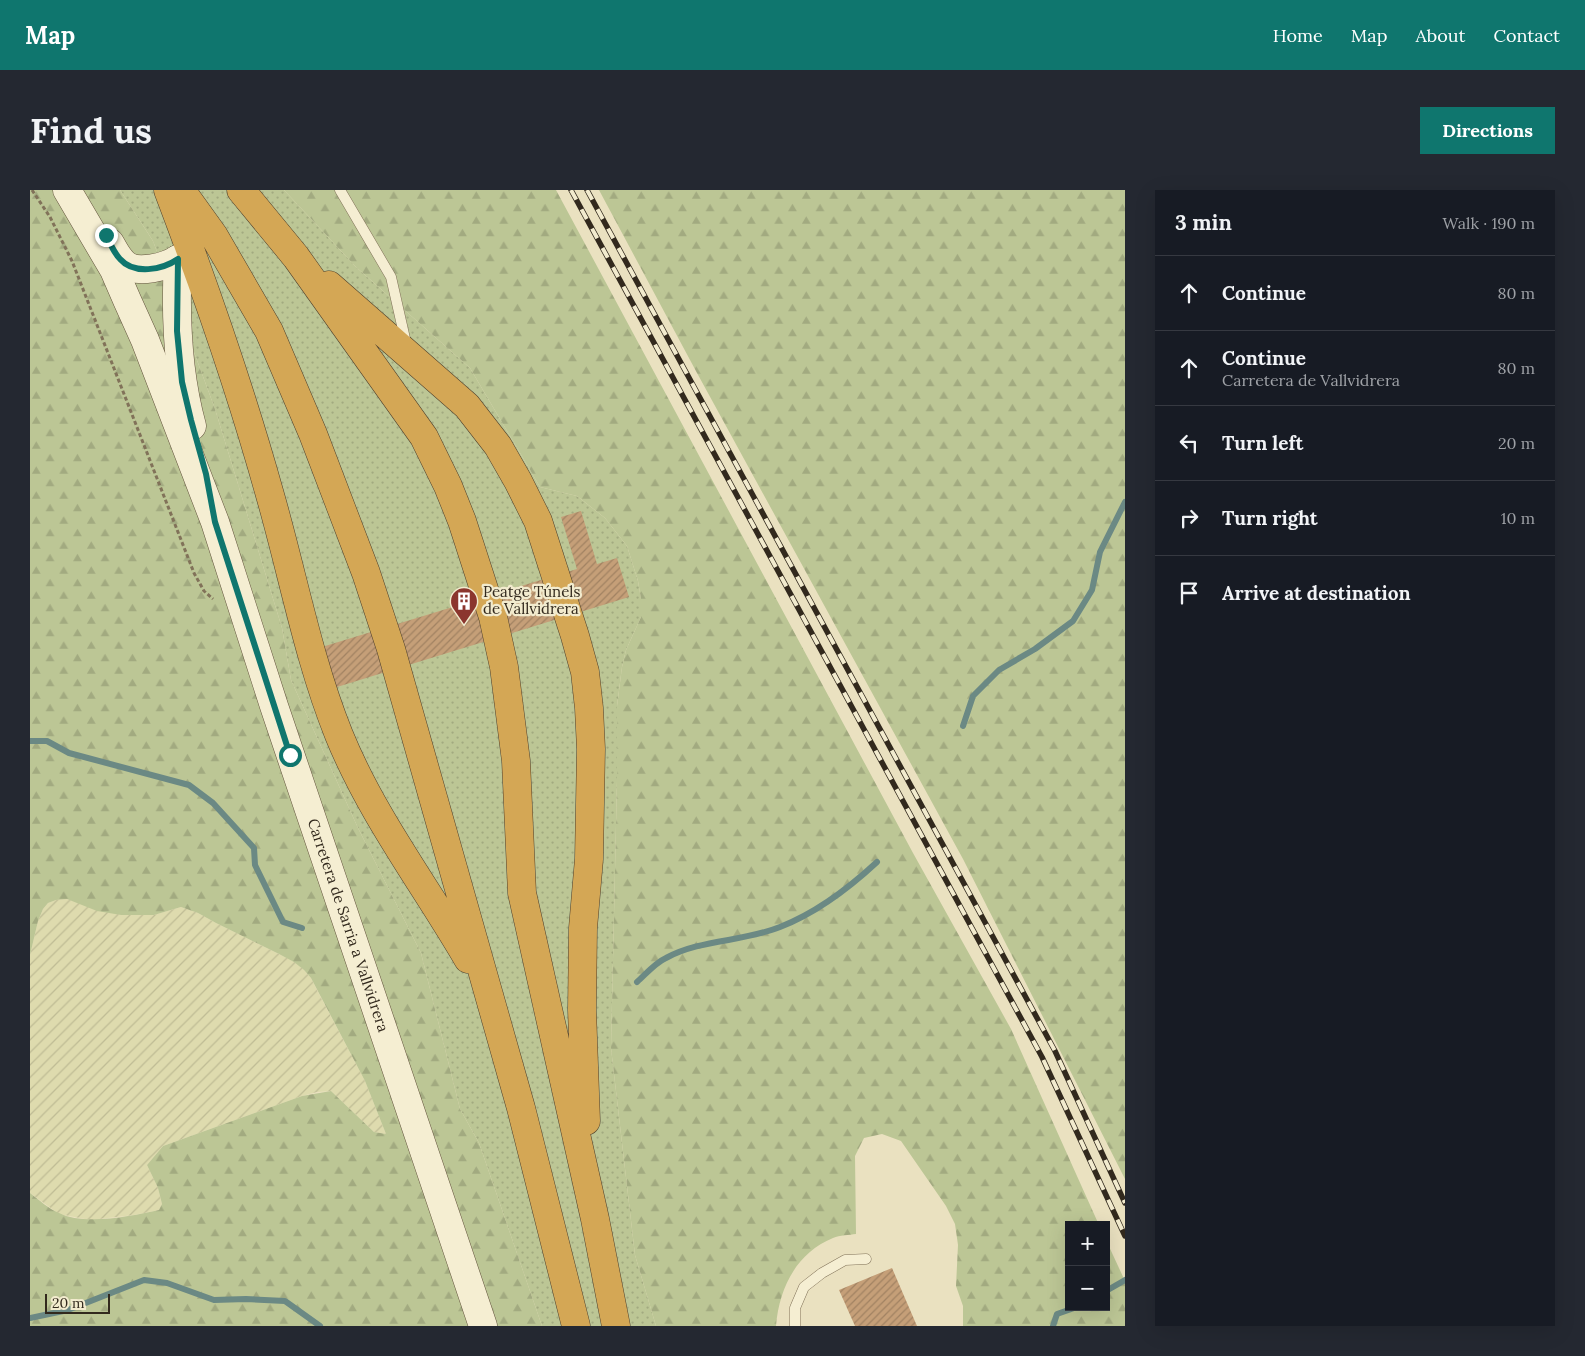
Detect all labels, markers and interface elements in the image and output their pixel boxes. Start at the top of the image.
text: Map [25,20,75,51]
text: Home [1273,24,1323,47]
text: Map [1351,24,1387,47]
text: About [1415,24,1465,47]
text: Contact [1493,24,1560,47]
button: Directions [1420,107,1555,154]
text: Find us [30,108,152,153]
text: 3 min [1175,209,1232,236]
text: Walk · 190 m [1443,213,1535,233]
route end [95,224,118,247]
icon: ahead [1175,279,1203,307]
text: Continue [1222,281,1306,305]
text: 80 m [1498,283,1535,303]
text: Continue [1222,346,1306,370]
icon: ahead [1175,354,1203,382]
text: 80 m [1498,358,1535,378]
text: Carretera de Vallvidrera [1222,370,1400,390]
icon: left [1175,429,1203,457]
text: Turn left [1222,431,1303,455]
text: 20 m [1498,433,1535,453]
icon: right [1175,504,1203,532]
text: Turn right [1222,506,1318,530]
text: 10 m [1501,508,1535,528]
icon: arrive [1175,579,1203,607]
text: Arrive at destination [1222,581,1411,605]
place label: Peatge Túnels de Vallvidrera [483,582,580,618]
building icon: Peatge Túnels de Vallvidrera [449,586,479,625]
route start [279,744,302,767]
street label: Carretera de Sarria a Vallvidrera [304,816,393,1035]
map controls [1065,1221,1110,1311]
button: + [1065,1221,1110,1266]
button: − [1065,1266,1110,1311]
scale bar [45,1291,110,1314]
text: 20 m [52,1294,84,1312]

